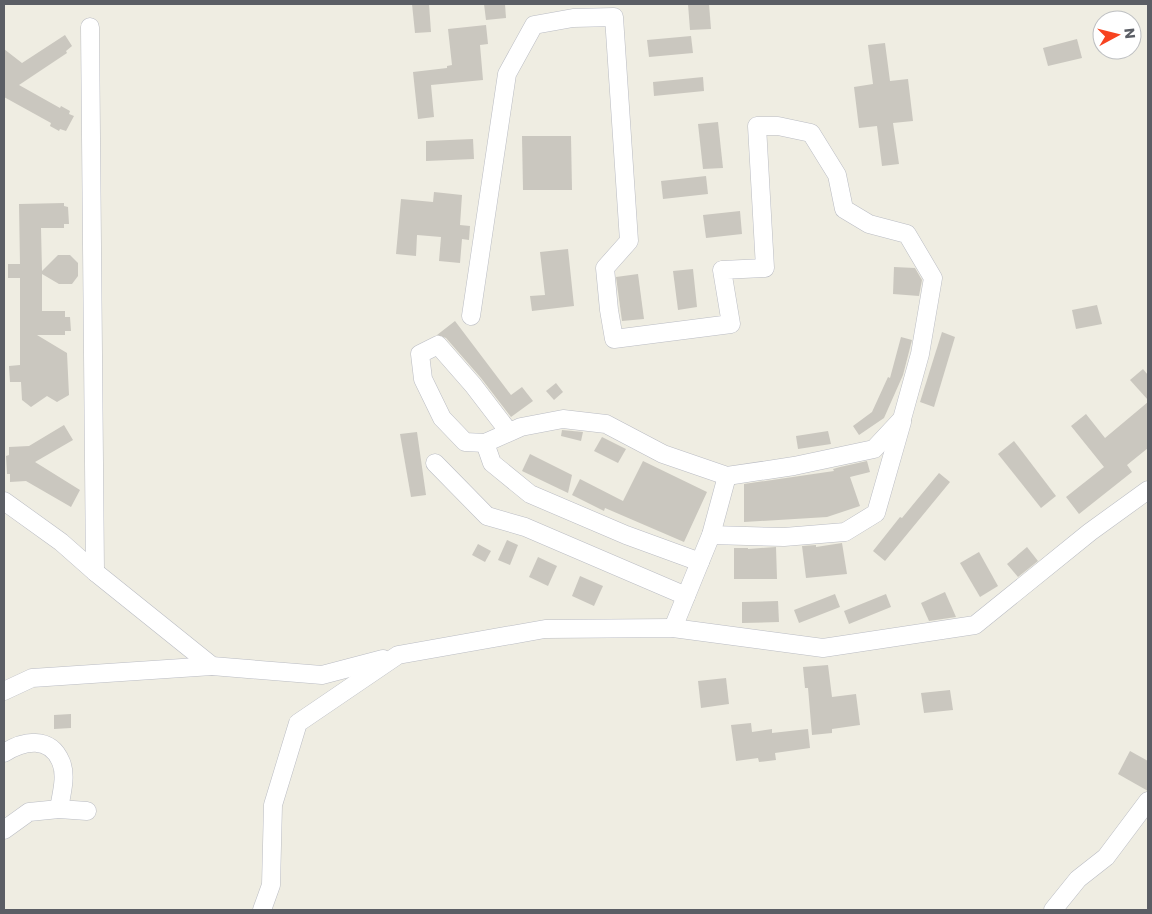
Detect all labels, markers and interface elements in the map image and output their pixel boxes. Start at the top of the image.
north arrow [1092,10,1142,60]
text: N [1119,27,1140,40]

